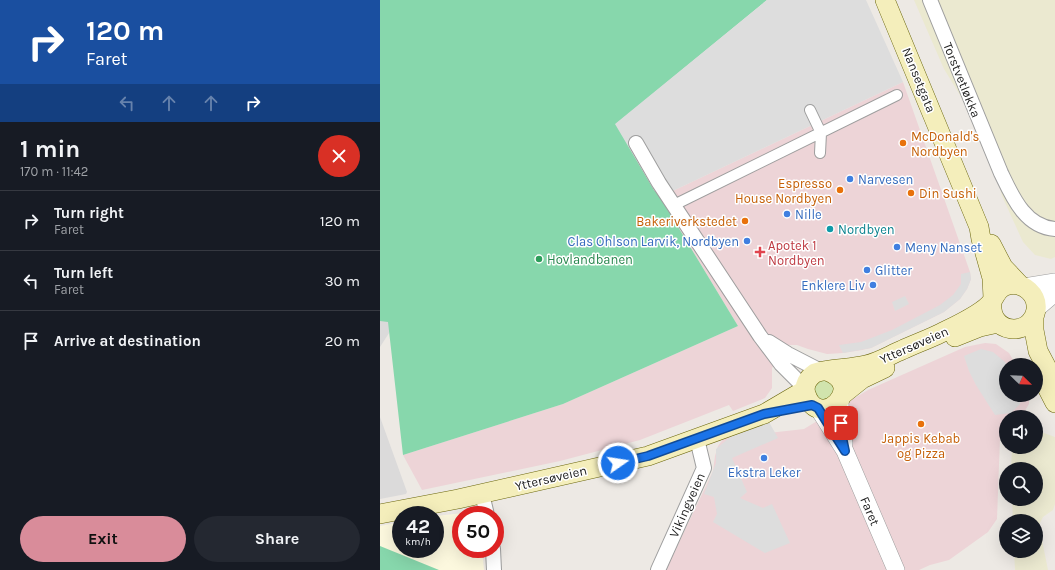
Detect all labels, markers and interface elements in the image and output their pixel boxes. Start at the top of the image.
text: 120 m [86,14,164,47]
icon: right [20,16,72,68]
street label: Torstvetløkka [940,40,984,120]
street label: Nansetgata [899,45,939,115]
text: Faret [86,48,127,70]
icon: left [116,92,138,114]
icon: ahead [158,92,180,114]
icon: ahead [200,92,222,114]
icon: right [242,92,264,114]
place label: McDonald's Nordbyen [911,129,980,159]
text: 1 min [20,135,80,163]
button: close [318,135,360,177]
marker: McDonald's Nordbyen [898,138,908,148]
text: 170 m · 11:42 [20,164,88,179]
place label: Narvesen [858,172,913,187]
marker: Narvesen [845,174,855,184]
place label: Espresso House Nordbyen [735,176,832,206]
marker: Espresso House Nordbyen [835,185,845,195]
place label: Din Sushi [919,186,977,201]
marker: Din Sushi [906,188,916,198]
text: Turn right [54,204,124,222]
place label: Nille [795,207,822,222]
marker: Nille [782,209,792,219]
icon: right [20,210,42,232]
text: 120 m [320,212,360,230]
place label: Bakeriverkstedet [636,214,737,229]
marker: Bakeriverkstedet [740,216,750,226]
text: Faret [54,222,84,237]
place label: Nordbyen [838,222,895,237]
marker: Nordbyen [825,224,835,234]
place label: Clas Ohlson Larvik, Nordbyen [567,234,739,249]
marker: Clas Ohlson Larvik, Nordbyen [742,236,752,246]
place label: Apotek 1 Nordbyen [768,238,825,268]
place label: Meny Nanset [905,240,982,255]
marker: Meny Nanset [892,242,902,252]
marker: Apotek 1 Nordbyen [755,247,765,257]
place label: Hovlandbanen [547,252,633,267]
marker: Hovlandbanen [534,254,544,264]
place label: Glitter [875,263,912,278]
text: Turn left [54,264,113,282]
marker: Glitter [862,265,872,275]
icon: left [20,270,42,292]
text: 30 m [325,272,360,290]
place label: Enklere Liv [801,278,865,293]
marker: Enklere Liv [868,280,878,290]
text: Faret [54,282,84,297]
street label: Yttersøveien [877,323,951,367]
icon: arrive [20,330,42,352]
text: Arrive at destination [54,332,201,350]
text: 20 m [325,332,360,350]
north arrow [999,358,1043,402]
map controls [999,358,1043,558]
pin [824,406,858,440]
button: sound [999,410,1043,454]
icon: arrive [830,412,852,434]
marker: Jappis Kebab og Pizza [916,419,926,429]
place label: Jappis Kebab og Pizza [882,431,960,461]
position arrow [597,442,639,484]
marker: Ekstra Leker [759,453,769,463]
street label: Yttersøveien [514,462,588,494]
button: search [999,462,1043,506]
place label: Ekstra Leker [728,465,801,480]
street label: Vikingveien [666,470,708,540]
street label: Faret [857,494,883,528]
speed limit sign: 50 [452,506,504,558]
button: layers [999,514,1043,558]
text: 42 [406,515,430,538]
button: Exit [20,516,186,562]
button: Share [194,516,360,562]
text: km/h [405,536,431,548]

